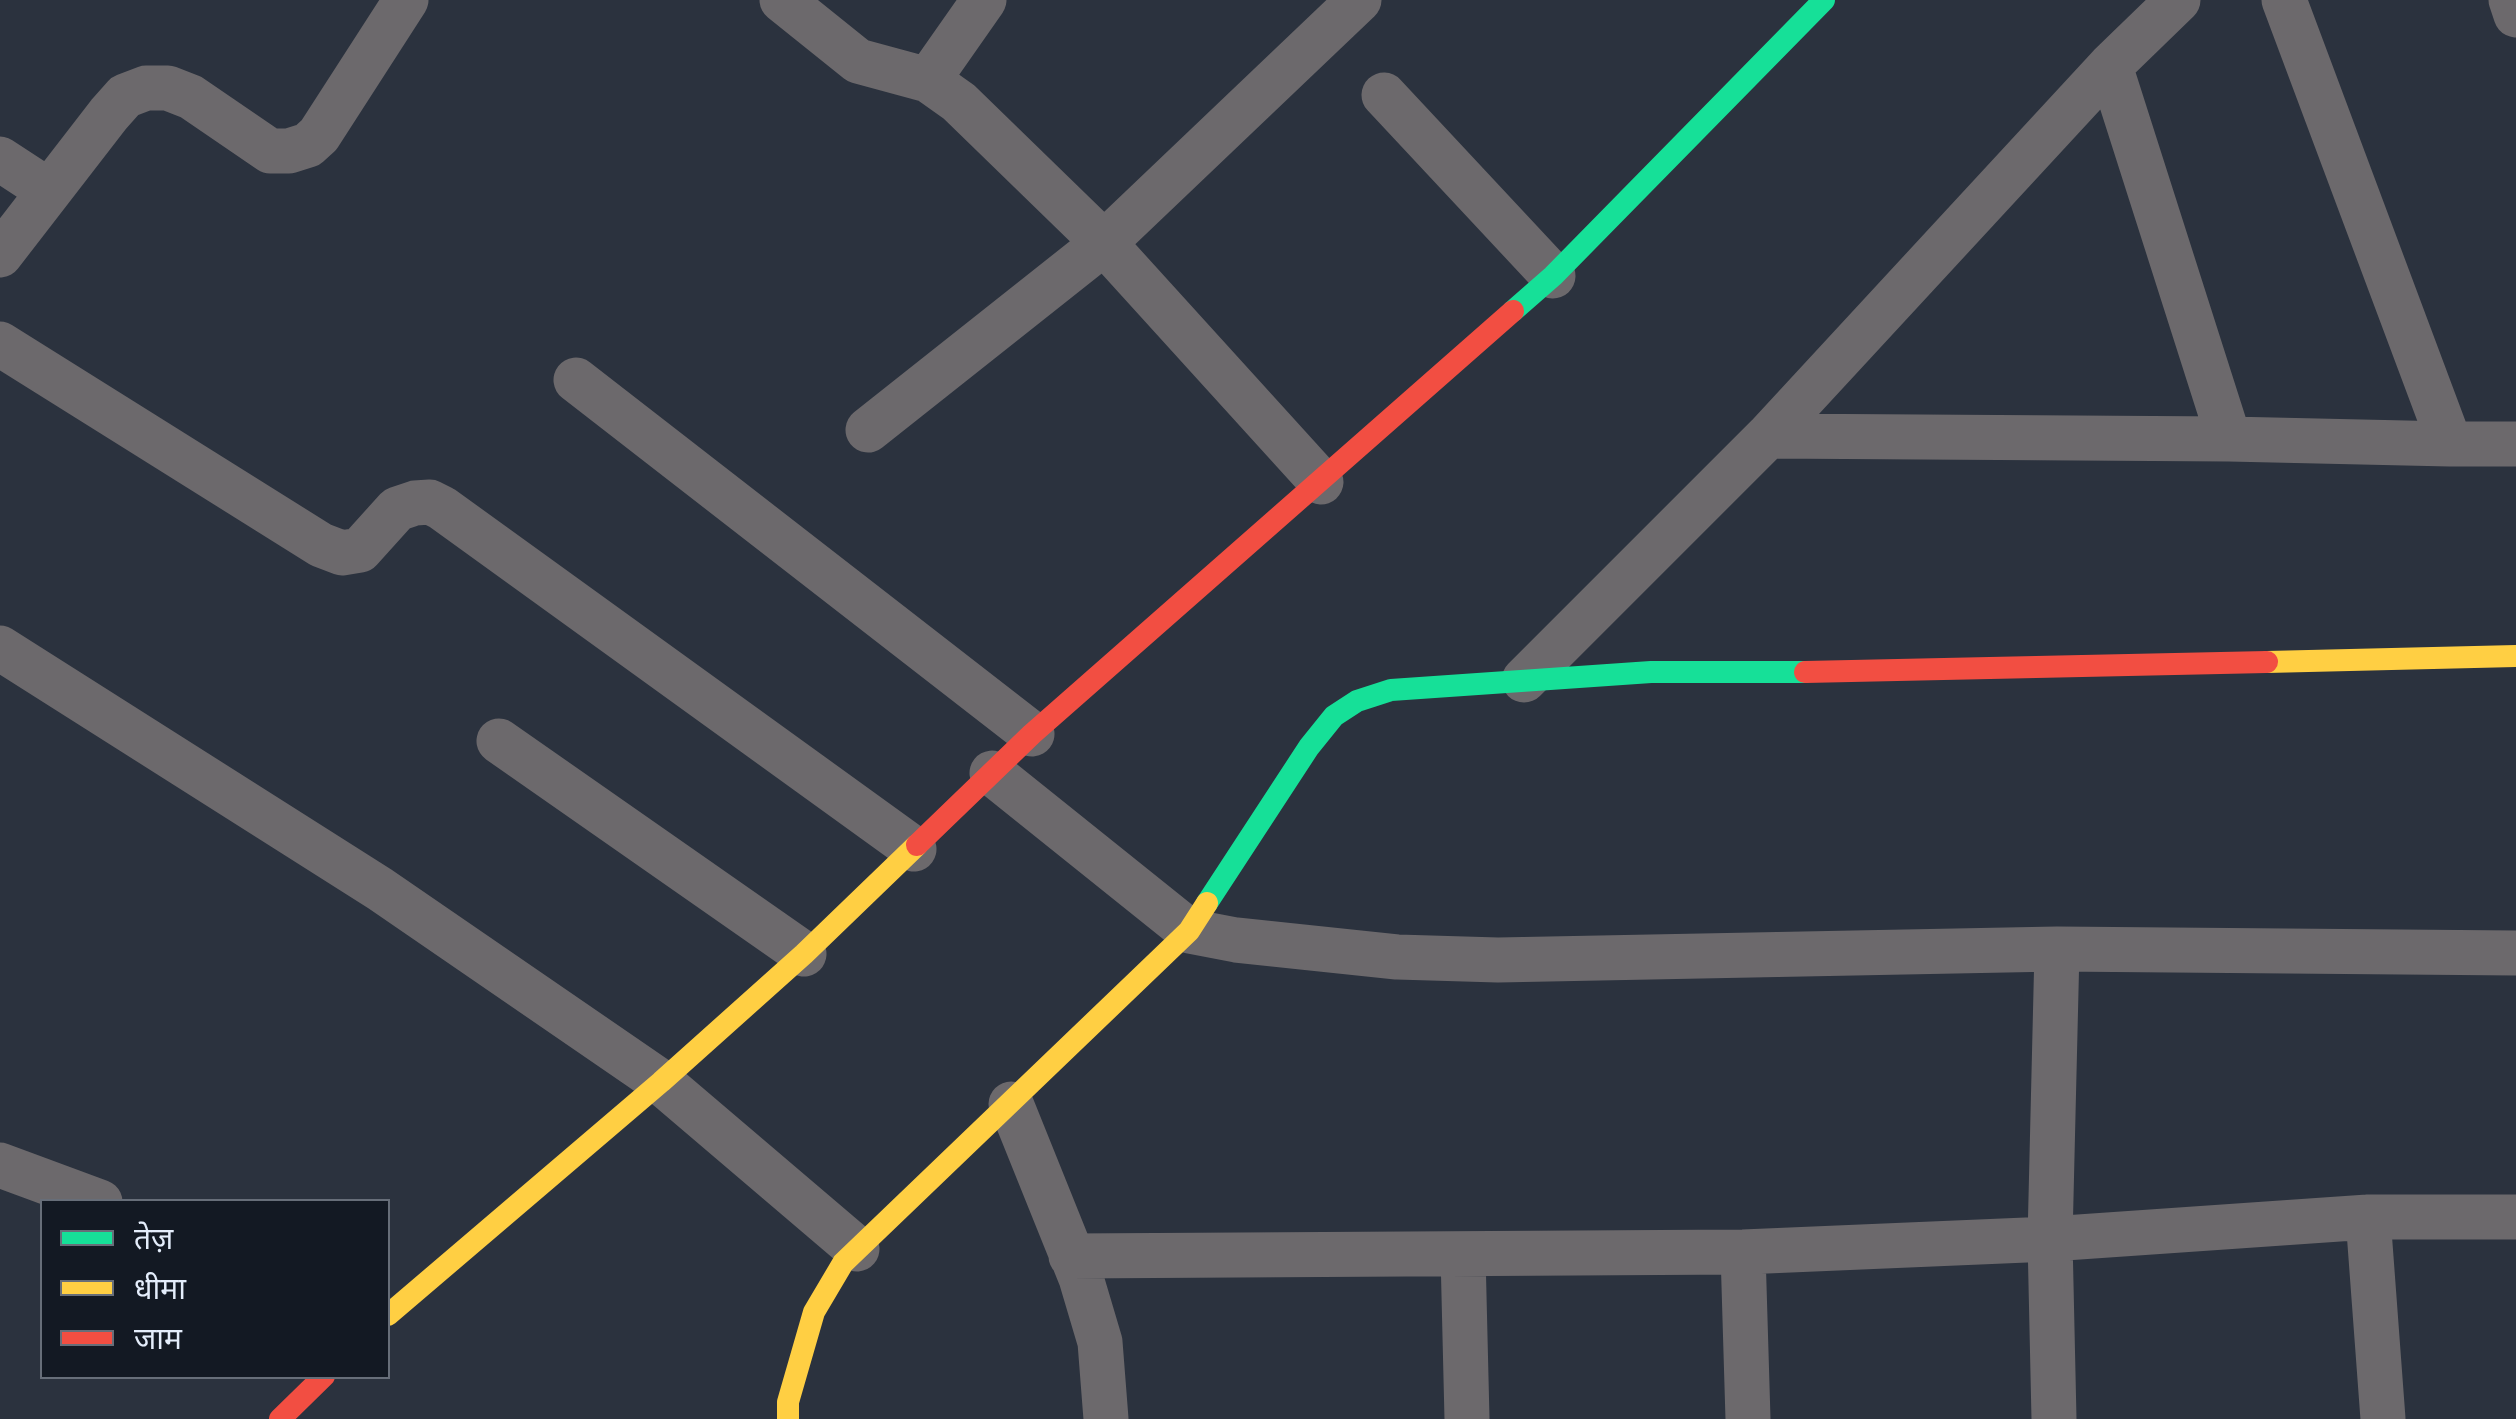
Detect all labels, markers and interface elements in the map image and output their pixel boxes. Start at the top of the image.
legend [40,1199,390,1379]
text: तेज़ [134,1215,173,1261]
text: धीमा [134,1265,186,1311]
text: जाम [134,1315,182,1361]

